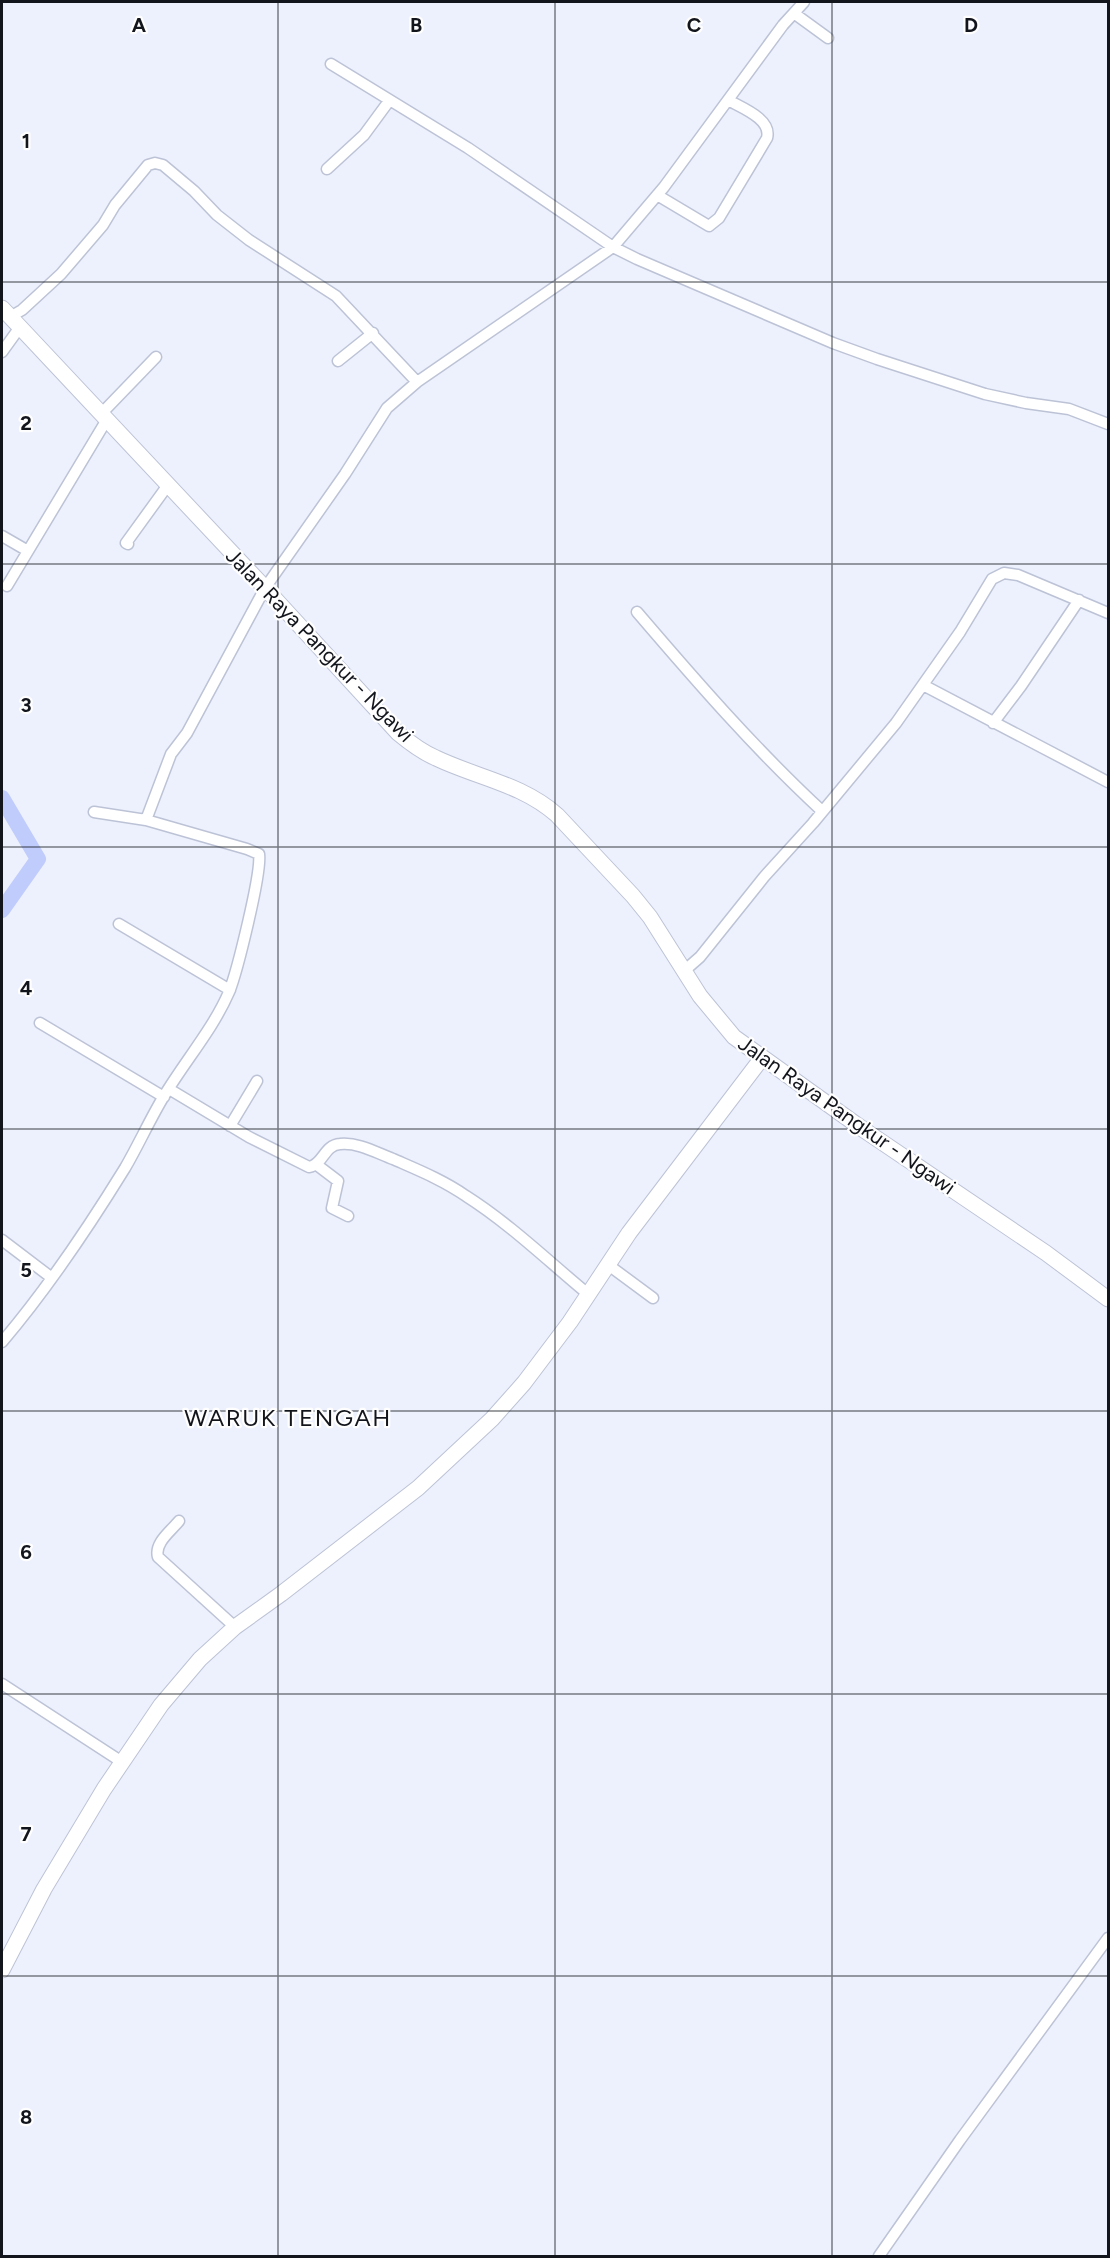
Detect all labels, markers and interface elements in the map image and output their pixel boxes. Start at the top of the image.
text: A [132,13,147,37]
text: B [410,13,422,37]
text: C [687,13,701,37]
text: D [964,13,978,37]
text: 1 [22,129,30,153]
text: 2 [20,411,32,435]
street label: Jalan Raya Pangkur - Ngawi [221,543,419,747]
text: 3 [20,693,32,717]
text: 4 [20,976,33,1000]
street label: Jalan Raya Pangkur - Ngawi [734,1030,960,1200]
text: 5 [20,1258,32,1282]
district label: WARUK TENGAH [184,1403,392,1432]
text: 6 [20,1540,32,1564]
text: 7 [20,1822,32,1846]
text: 8 [20,2105,32,2129]

